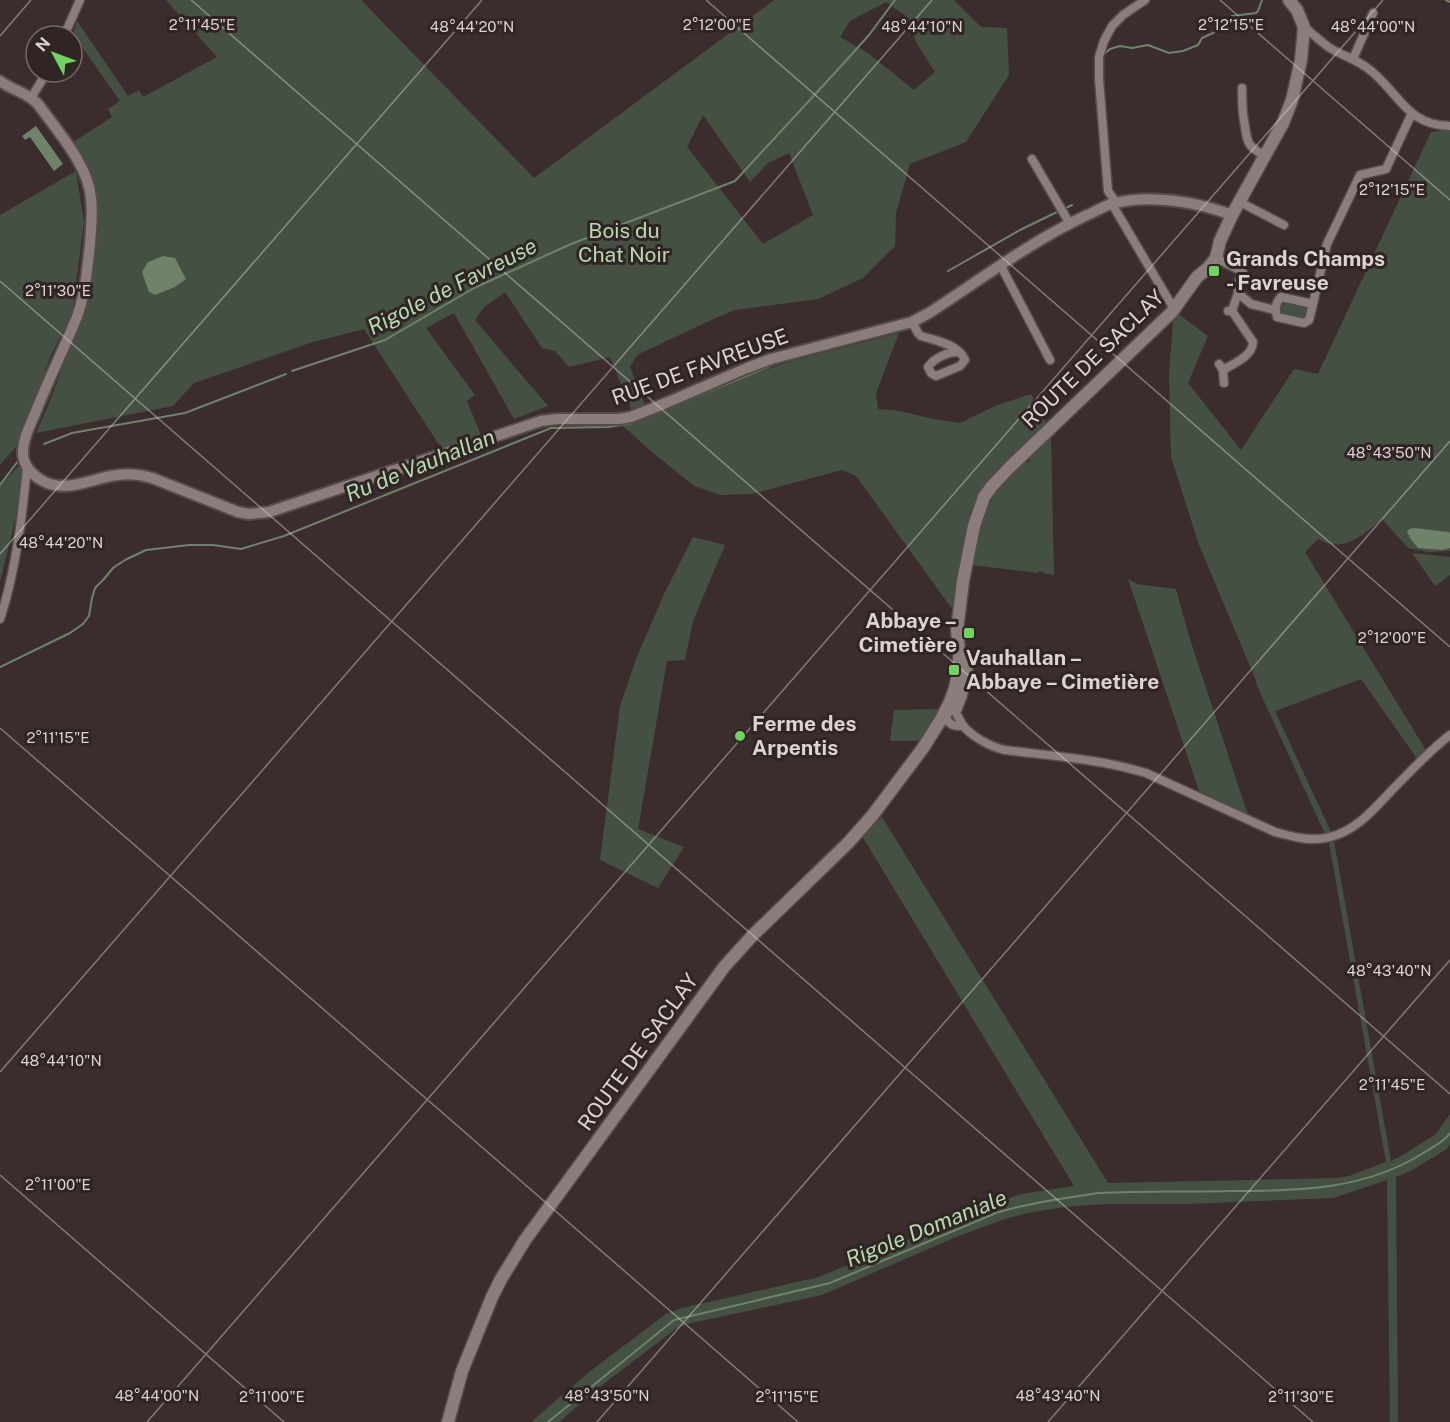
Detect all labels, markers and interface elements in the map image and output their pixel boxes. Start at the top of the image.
text: 2°11'45"E [169,16,235,33]
text: 2°12'00"E [683,16,751,33]
text: 2°12'15"E [1198,16,1264,33]
text: 48°44'20"N [430,18,514,35]
text: 48°44'10"N [881,18,963,35]
text: 48°44'00"N [1331,18,1415,35]
north arrow [24,24,84,84]
text: N [32,34,54,55]
text: 2°12'15"E [1359,181,1425,198]
park label: Bois du Chat Noir [578,218,670,267]
water label: Rigole de Favreuse [363,232,541,340]
place label: Grands Champs - Favreuse [1226,246,1385,295]
marker: Grands Champs - Favreuse [1207,264,1221,278]
text: 2°11'30"E [25,282,91,299]
street label: ROUTE DE SACLAY [1016,284,1169,433]
street label: RUE DE FAVREUSE [608,323,792,410]
water label: Ru de Vauhallan [341,423,499,507]
text: 48°43'50"N [1346,444,1432,461]
text: 48°44'20"N [19,534,103,551]
place label: Abbaye – Cimetière [858,608,957,657]
marker: Abbaye – Cimetière [962,626,976,640]
text: 2°12'00"E [1358,629,1426,646]
place label: Vauhallan – Abbaye – Cimetière [966,645,1159,694]
marker: Vauhallan – Abbaye – Cimetière [947,663,961,677]
place label: Ferme des Arpentis [752,711,857,760]
text: 2°11'15"E [26,729,90,746]
marker: Ferme des Arpentis [733,729,747,743]
text: 48°43'40"N [1347,962,1431,979]
street label: ROUTE DE SACLAY [572,968,703,1135]
text: 48°44'10"N [20,1052,102,1069]
text: 2°11'45"E [1359,1076,1425,1093]
text: 2°11'00"E [25,1176,91,1193]
water label: Rigole Domaniale [842,1184,1010,1272]
text: 48°44'00"N [115,1387,199,1404]
text: 48°43'50"N [564,1387,650,1404]
text: 48°43'40"N [1016,1387,1100,1404]
text: 2°11'00"E [239,1388,305,1405]
text: 2°11'15"E [755,1388,819,1405]
text: 2°11'30"E [1268,1388,1334,1405]

